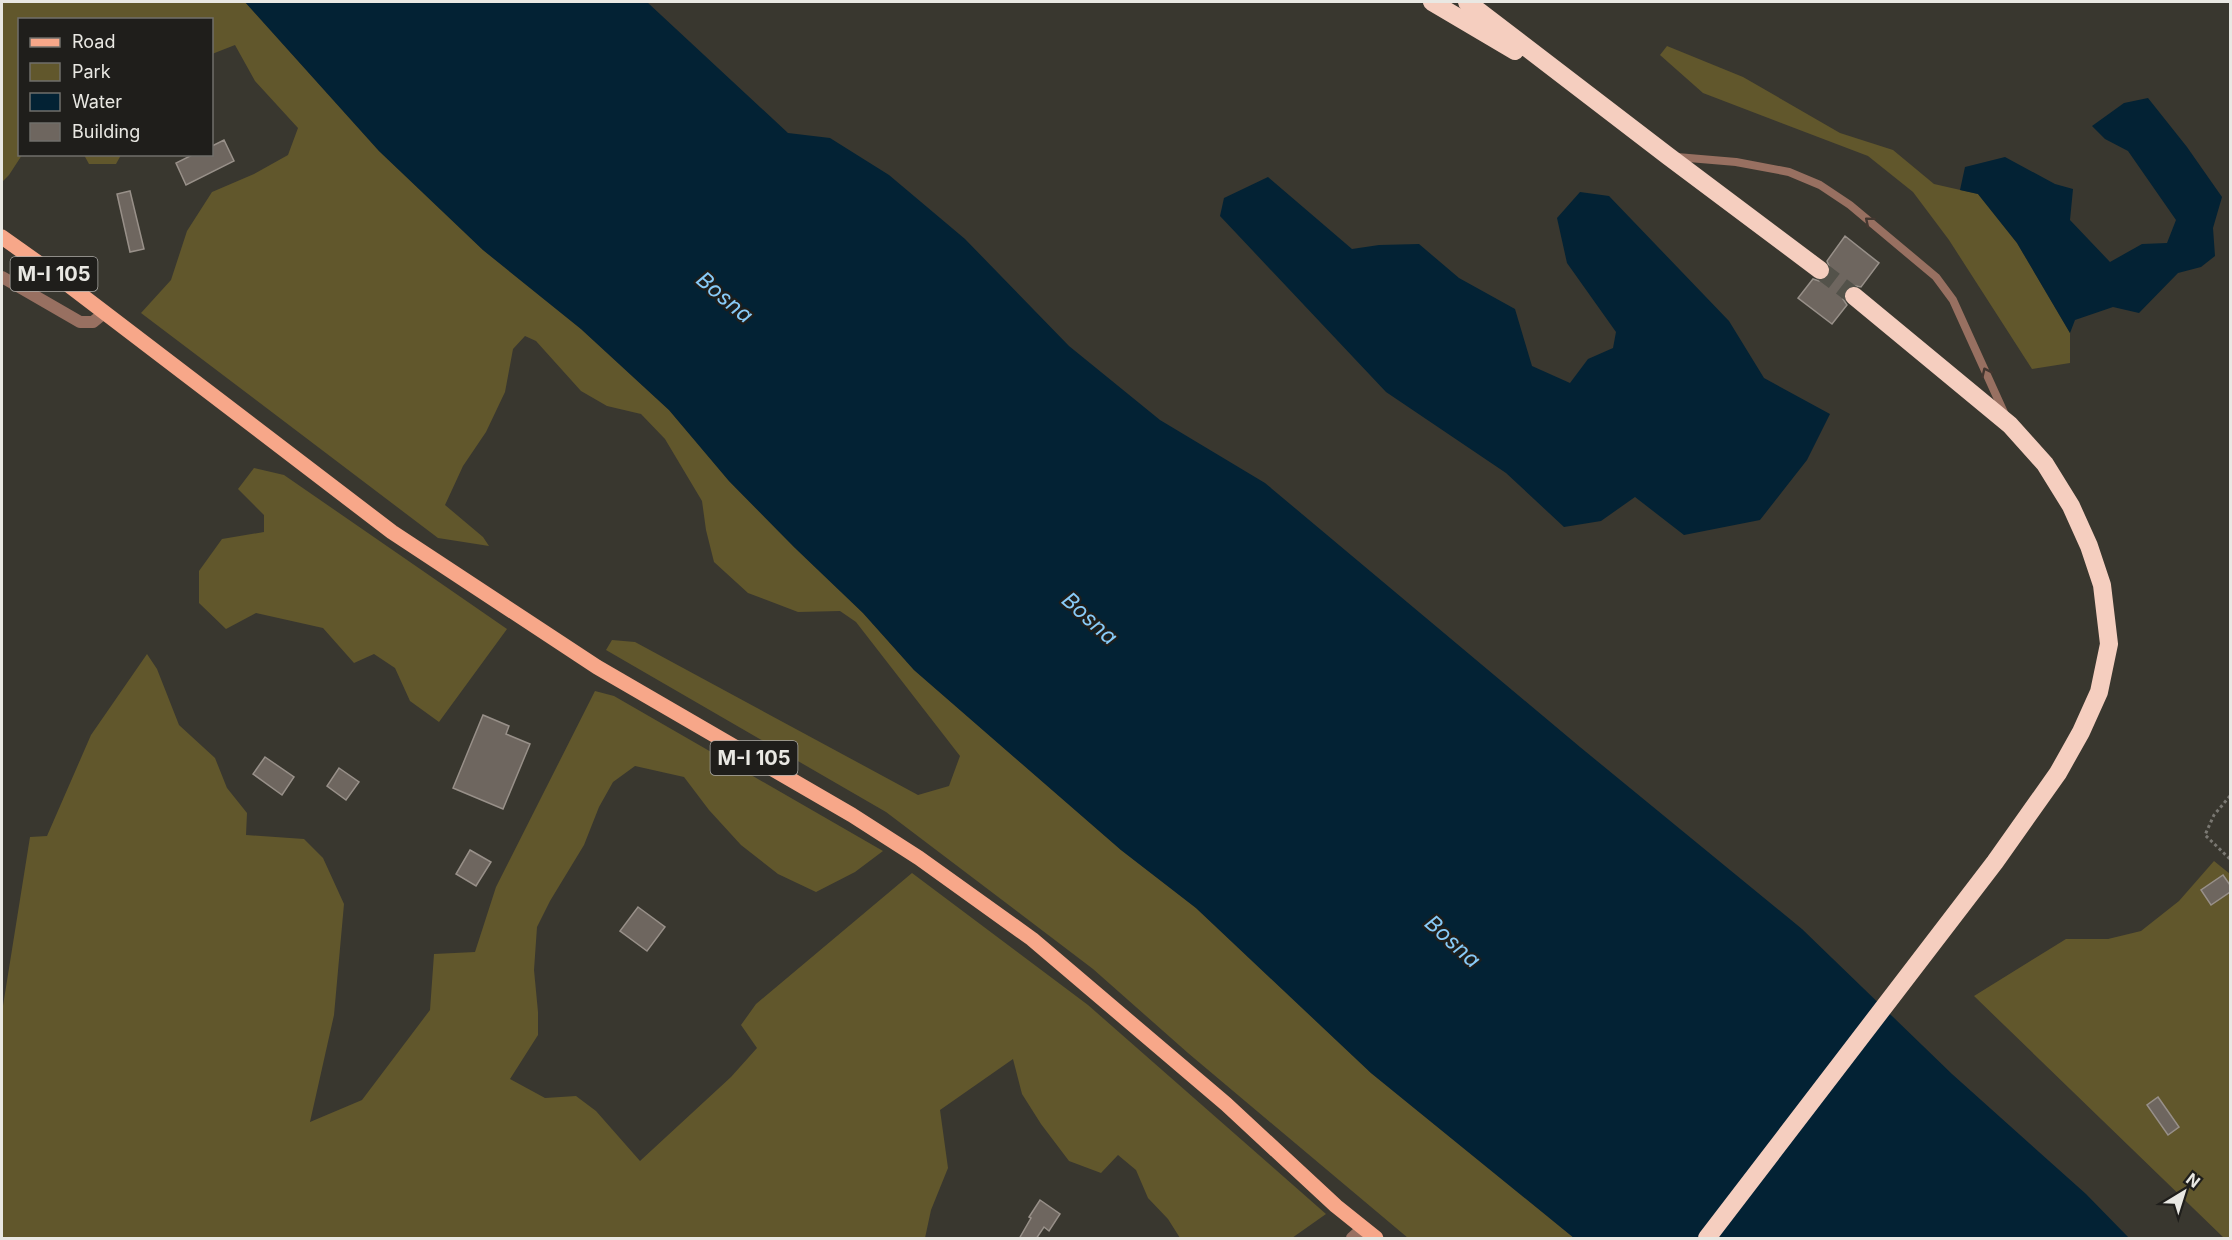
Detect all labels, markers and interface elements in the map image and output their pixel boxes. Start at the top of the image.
legend [18,18,213,156]
text: Road [72,31,115,52]
text: Park [72,61,111,82]
text: Water [72,91,122,112]
text: Building [72,121,140,142]
one-way arrow [1865,217,1876,228]
road number: M-I 105 [10,257,98,291]
water label: Bosna [691,266,759,328]
one-way arrow [1981,368,1993,379]
water label: Bosna [1057,586,1123,650]
road number: M-I 105 [710,741,798,775]
water label: Bosna [1420,909,1486,973]
north arrow [2154,1162,2214,1222]
text: N [2182,1169,2204,1192]

